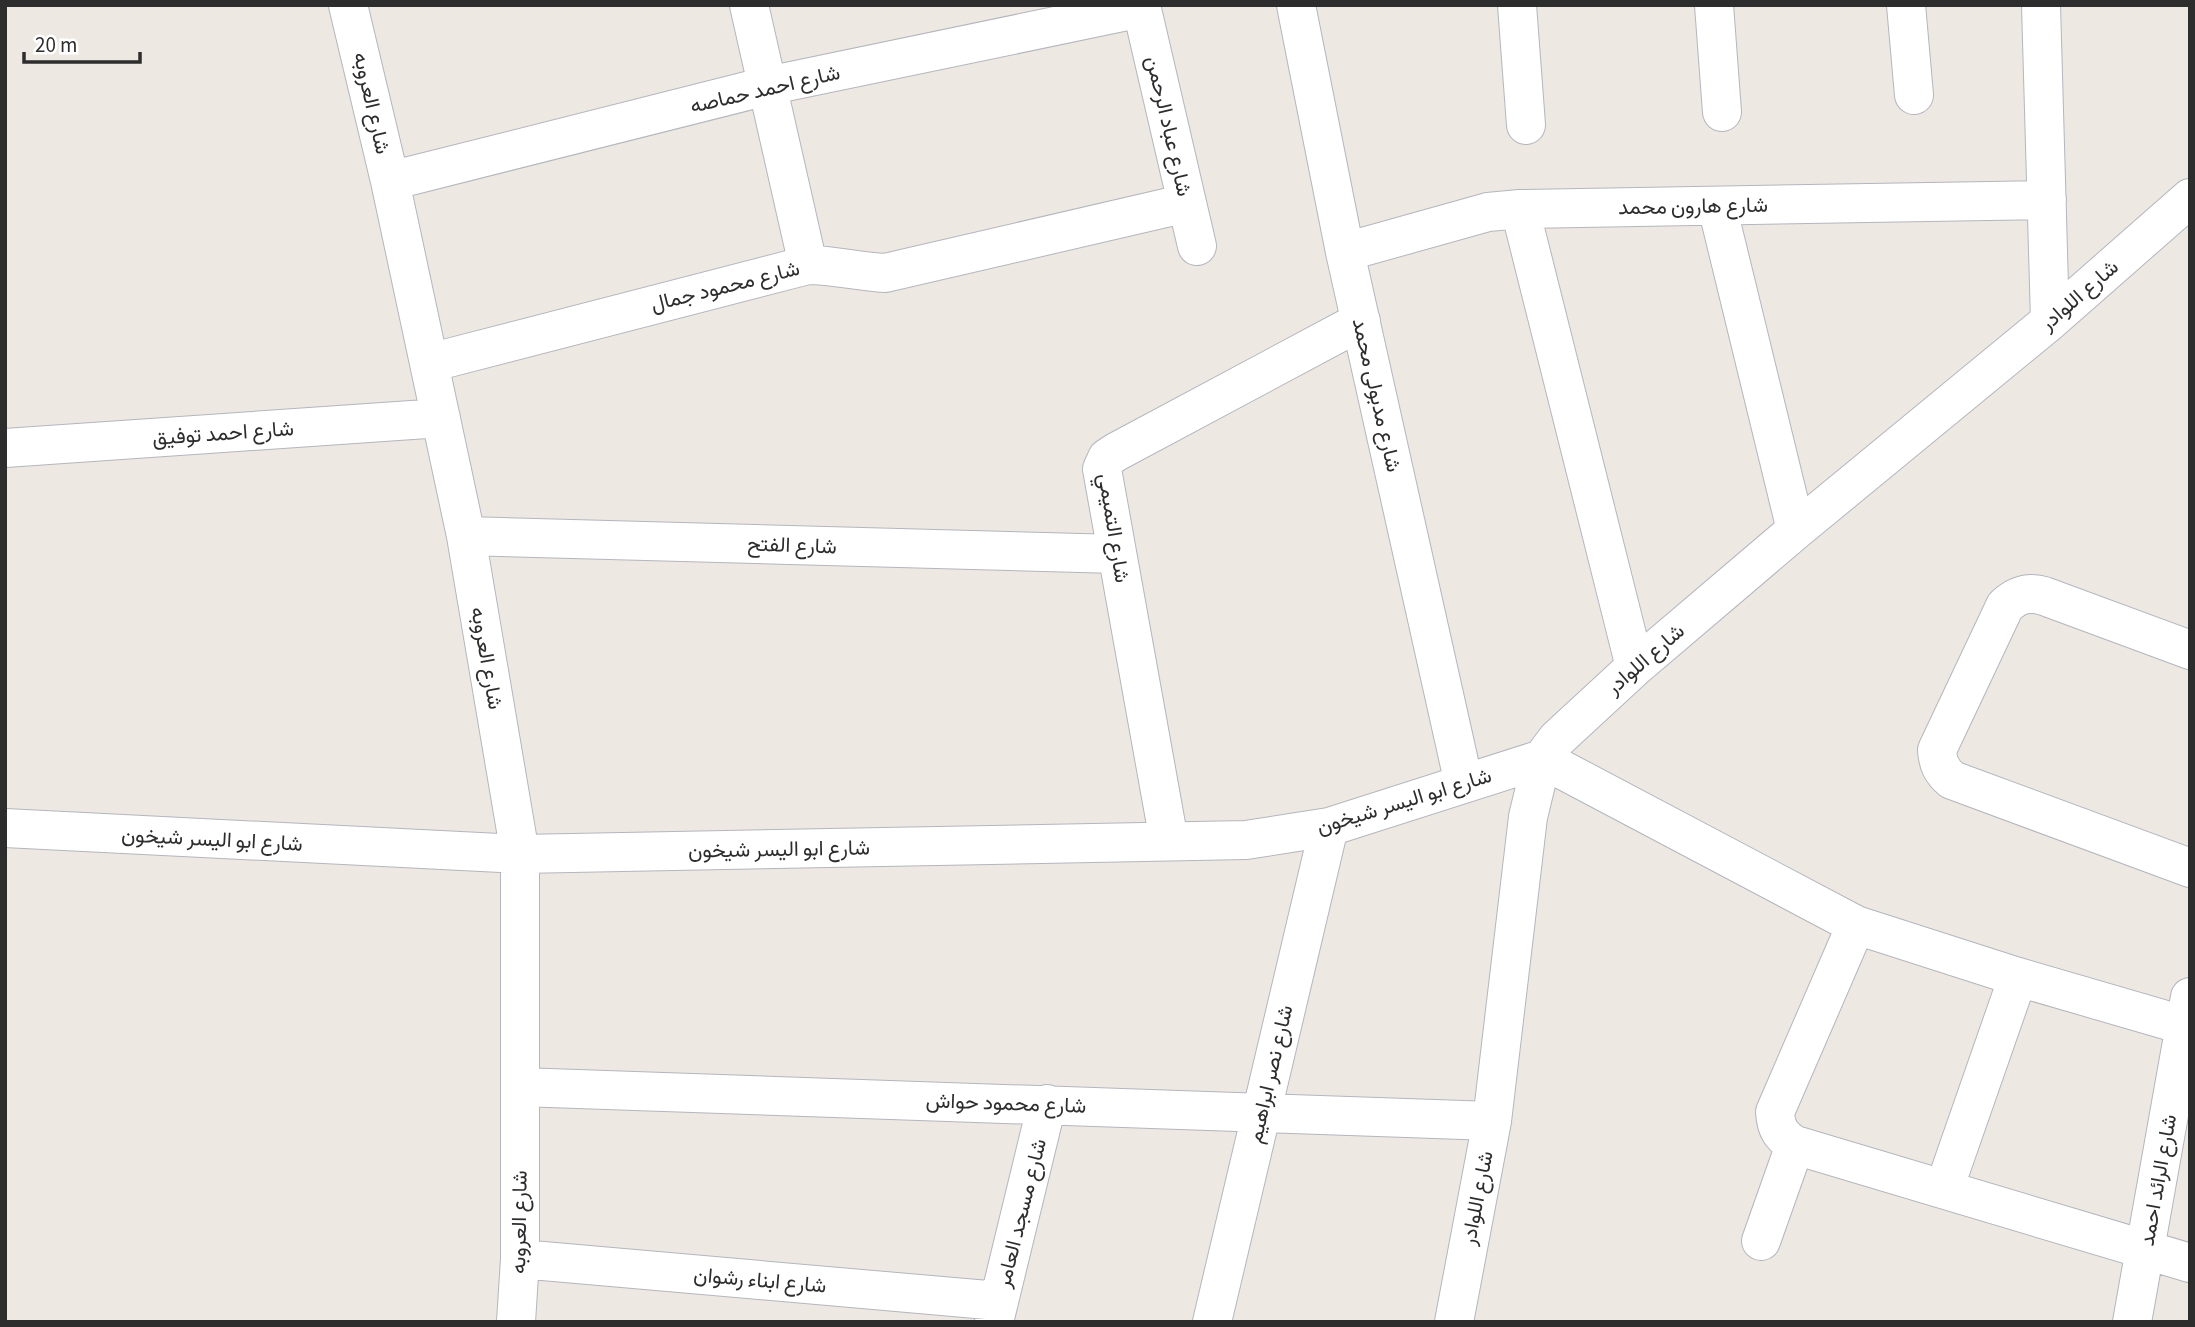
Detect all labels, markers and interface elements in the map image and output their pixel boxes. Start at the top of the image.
scale bar [24,21,140,65]
text: 20 m [35,30,77,60]
street label: شارع العروبه [346,49,398,157]
street label: شارع عباد الرحمن [1138,53,1200,199]
street label: شارع احمد حماصه [687,57,843,121]
street label: شارع هارون محمد [1618,190,1768,222]
street label: شارع اللوادر [2032,252,2125,338]
street label: شارع محمود جمال [647,253,803,319]
street label: شارع مدبولى محمد [1345,315,1409,475]
street label: شارع احمد توفيق [151,413,295,453]
street label: شارع التميمي [1089,471,1137,585]
street label: شارع الفتح [747,528,837,562]
street label: شارع العروبه [463,604,511,712]
street label: شارع اللوادر [1598,616,1691,702]
street label: شارع ابو اليسر شيخون [1313,760,1495,842]
street label: شارع ابو اليسر شيخون [121,819,303,859]
street label: شارع ابو اليسر شيخون [688,832,870,866]
street label: شارع نصر ابراهيم [1240,1002,1300,1146]
street label: شارع محمود حواش [925,1085,1087,1121]
street label: شارع الرائد احمد [2132,1112,2184,1248]
street label: شارع مسجد العامر [988,1135,1054,1292]
street label: شارع اللوادر [1453,1148,1501,1249]
street label: شارع العروبه [503,1170,535,1274]
street label: شارع ابناء رشوان [692,1259,828,1301]

